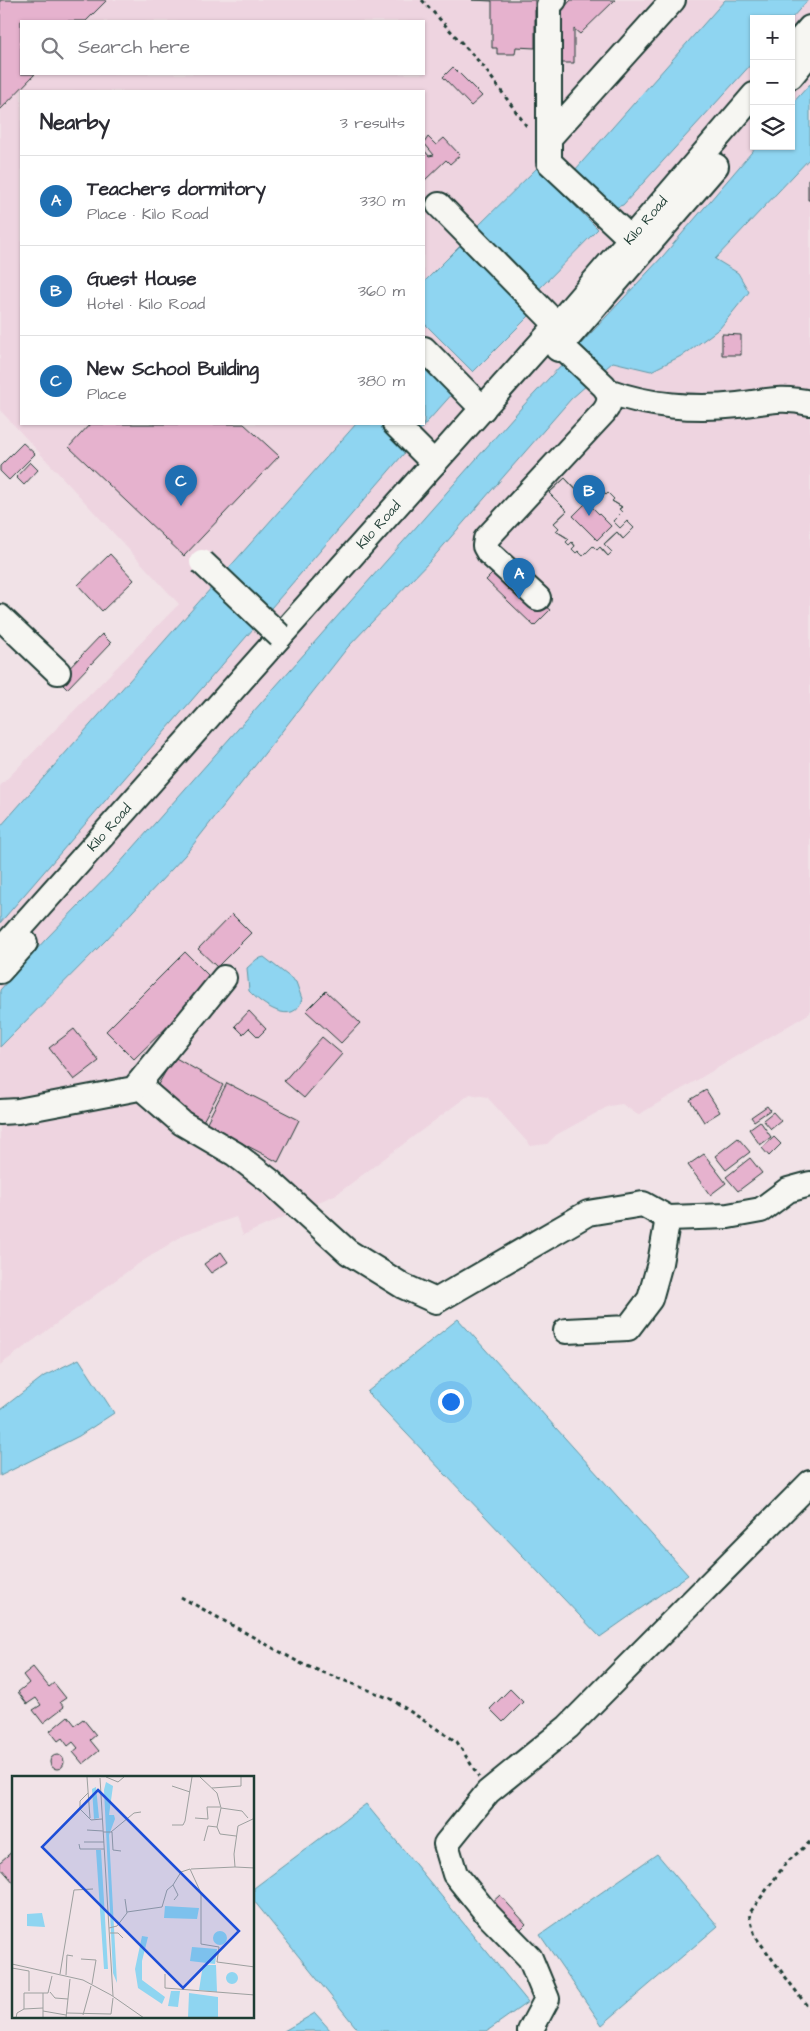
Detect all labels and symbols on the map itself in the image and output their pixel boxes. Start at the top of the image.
street label: Kilo Road [619,192,673,250]
pin: C [165,465,197,506]
pin: B [573,475,605,516]
street label: Kilo Road [352,497,406,554]
pin: A [503,558,535,599]
street label: Kilo Road [83,799,137,856]
your location [438,1389,464,1415]
inset map [12,1776,255,2018]

